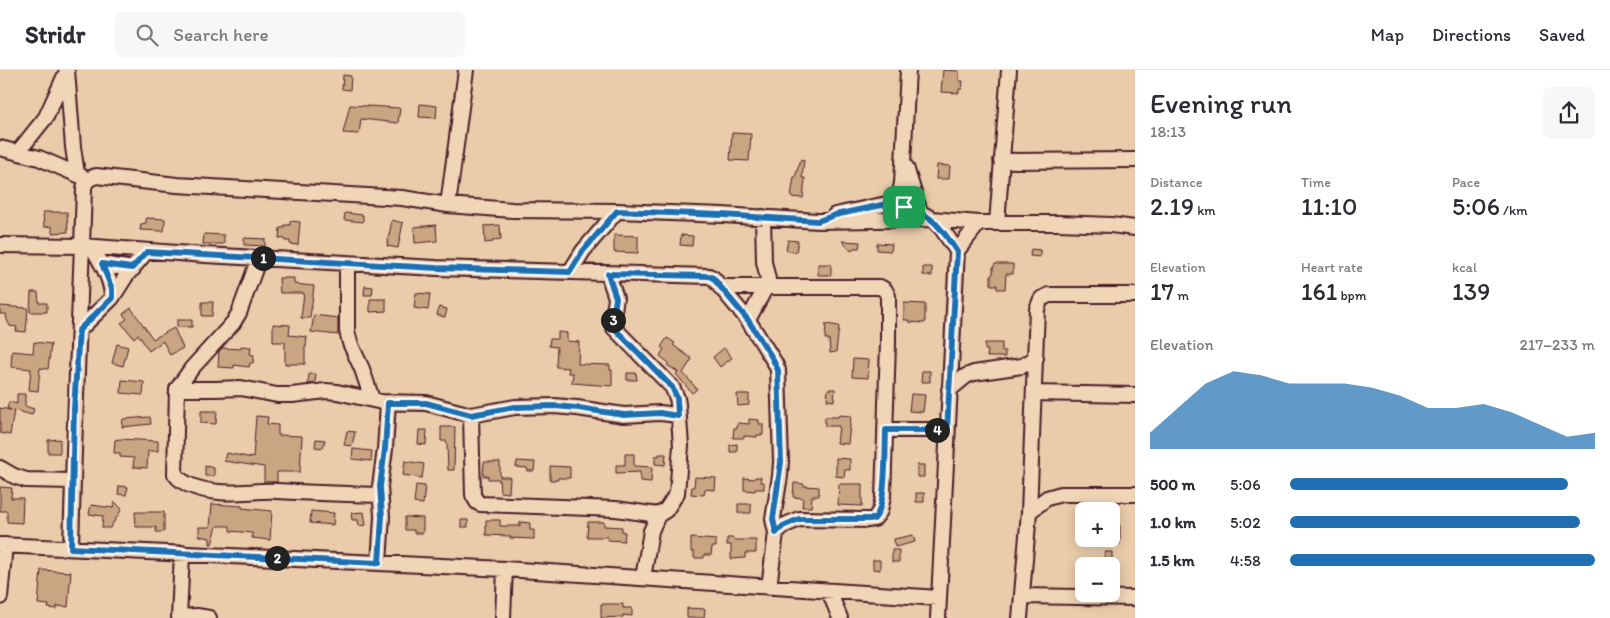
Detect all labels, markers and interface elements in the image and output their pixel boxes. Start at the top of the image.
search box [115,12,465,57]
text: Stridr [25,20,85,49]
icon: search [133,21,161,49]
text: Search here [173,23,269,46]
text: Map [1371,24,1404,46]
text: Directions [1432,24,1511,46]
text: Saved [1539,24,1585,46]
text: Evening run [1150,86,1292,120]
button: share [1543,87,1595,139]
text: 18:13 [1150,122,1186,141]
text: Distance [1150,174,1202,191]
text: Time [1301,174,1331,191]
text: Pace [1452,174,1480,191]
pin [883,186,925,228]
text: 2.19 [1150,191,1194,221]
text: 11:10 [1301,191,1357,221]
text: 5:06 [1452,191,1500,221]
icon: arrive [890,193,918,221]
text: km [1194,202,1216,219]
text: /km [1500,202,1527,219]
pin: 1 [250,246,276,270]
text: 1 [260,250,267,267]
text: Elevation [1150,259,1206,276]
text: Heart rate [1301,259,1363,276]
text: kcal [1452,259,1477,276]
text: 17 [1150,276,1174,306]
text: 161 [1301,276,1337,306]
text: 139 [1452,276,1490,306]
text: m [1174,287,1189,304]
text: bpm [1337,287,1367,304]
pin: 3 [600,308,626,332]
text: 3 [610,312,617,329]
text: Elevation [1150,335,1214,354]
text: 217–233 m [1519,335,1595,354]
pin: 4 [924,418,950,442]
text: 4 [933,422,942,439]
text: 500 m [1150,475,1195,494]
text: 5:06 [1230,475,1261,494]
map controls [1075,502,1120,602]
button: + [1075,502,1120,547]
text: 1.0 km [1150,513,1196,532]
text: 5:02 [1230,513,1261,532]
pin: 2 [264,546,290,570]
text: 2 [274,550,281,567]
text: 1.5 km [1150,551,1195,570]
text: 4:58 [1230,551,1261,570]
button: − [1075,557,1120,602]

